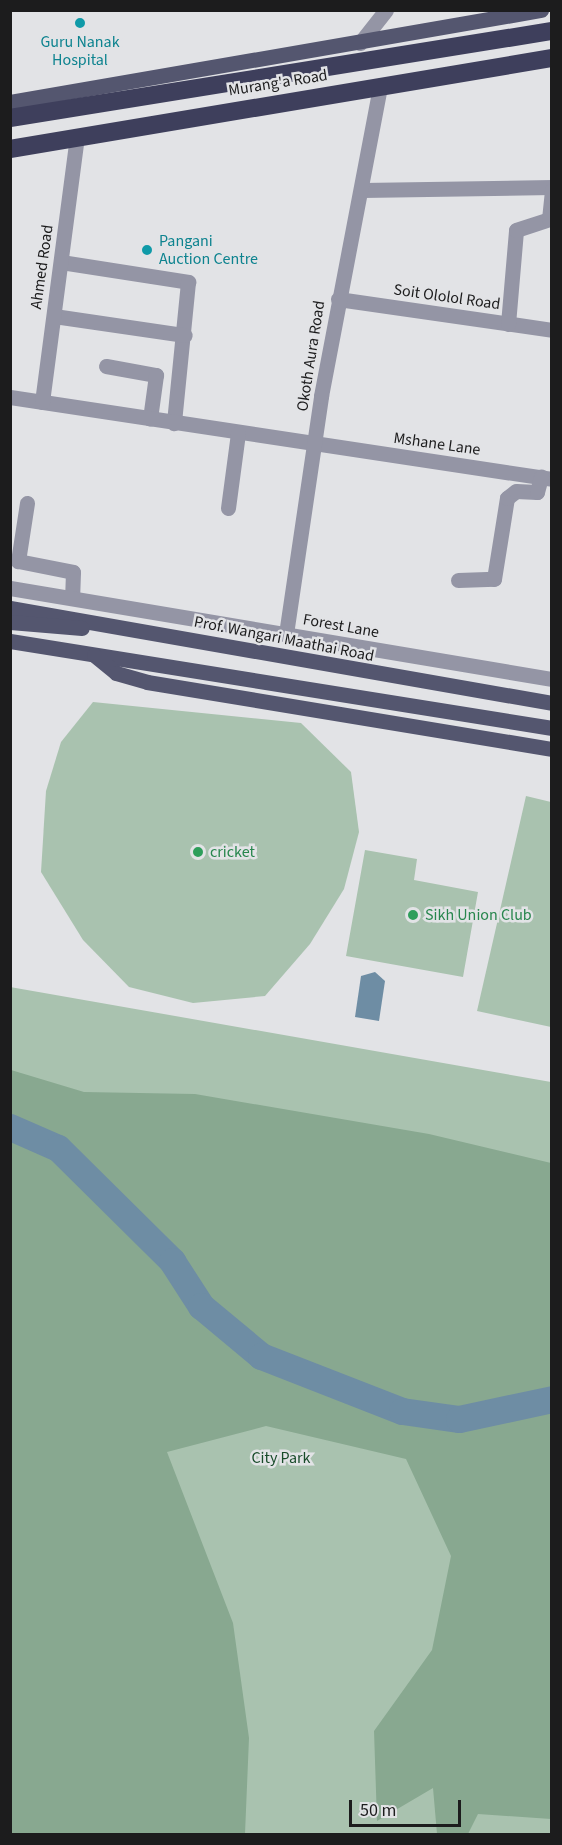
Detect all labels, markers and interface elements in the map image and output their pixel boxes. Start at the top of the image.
marker: Guru Nanak Hospital [73,16,87,30]
place label: Guru Nanak Hospital [40,32,120,70]
street label: Murang'a Road [227,66,329,100]
street label: Ahmed Road [27,224,57,310]
place label: Pangani Auction Centre [159,231,258,269]
marker: Pangani Auction Centre [140,243,154,257]
street label: Soit Ololol Road [392,280,502,314]
street label: Okoth Aura Road [293,299,329,413]
street label: Mshane Lane [392,428,482,460]
street label: Forest Lane [301,610,381,642]
street label: Prof. Wangari Maathai Road [192,612,376,666]
place label: cricket [210,842,255,862]
marker: cricket [191,845,205,859]
place label: Sikh Union Club [425,905,532,925]
marker: Sikh Union Club [406,908,420,922]
park label: City Park [251,1448,311,1468]
scale bar [352,1788,464,1826]
text: 50 m [360,1798,396,1823]

